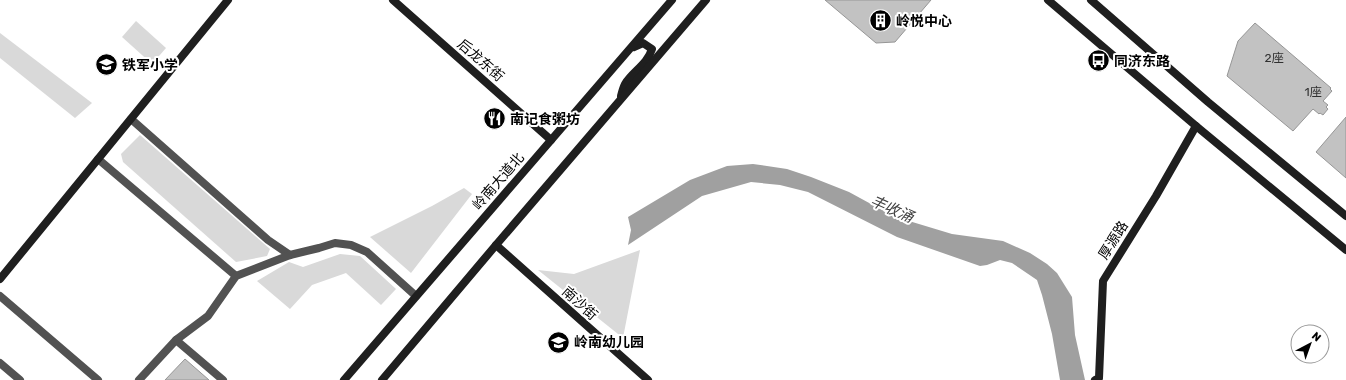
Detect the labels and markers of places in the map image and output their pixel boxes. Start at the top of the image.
building icon: 岭悦中心 [868,8,894,34]
place label: 岭悦中心 [896,13,952,30]
bus stop icon: 同济东路 [1085,48,1111,74]
school or university icon: 铁军小学 [94,52,120,78]
place label: 同济东路 [1114,53,1170,70]
place label: 铁军小学 [122,57,178,74]
restaurant icon: 南记食粥坊 [482,106,508,132]
place label: 南记食粥坊 [510,111,580,128]
school or university icon: 岭南幼儿园 [545,329,571,355]
place label: 岭南幼儿园 [574,334,644,351]

